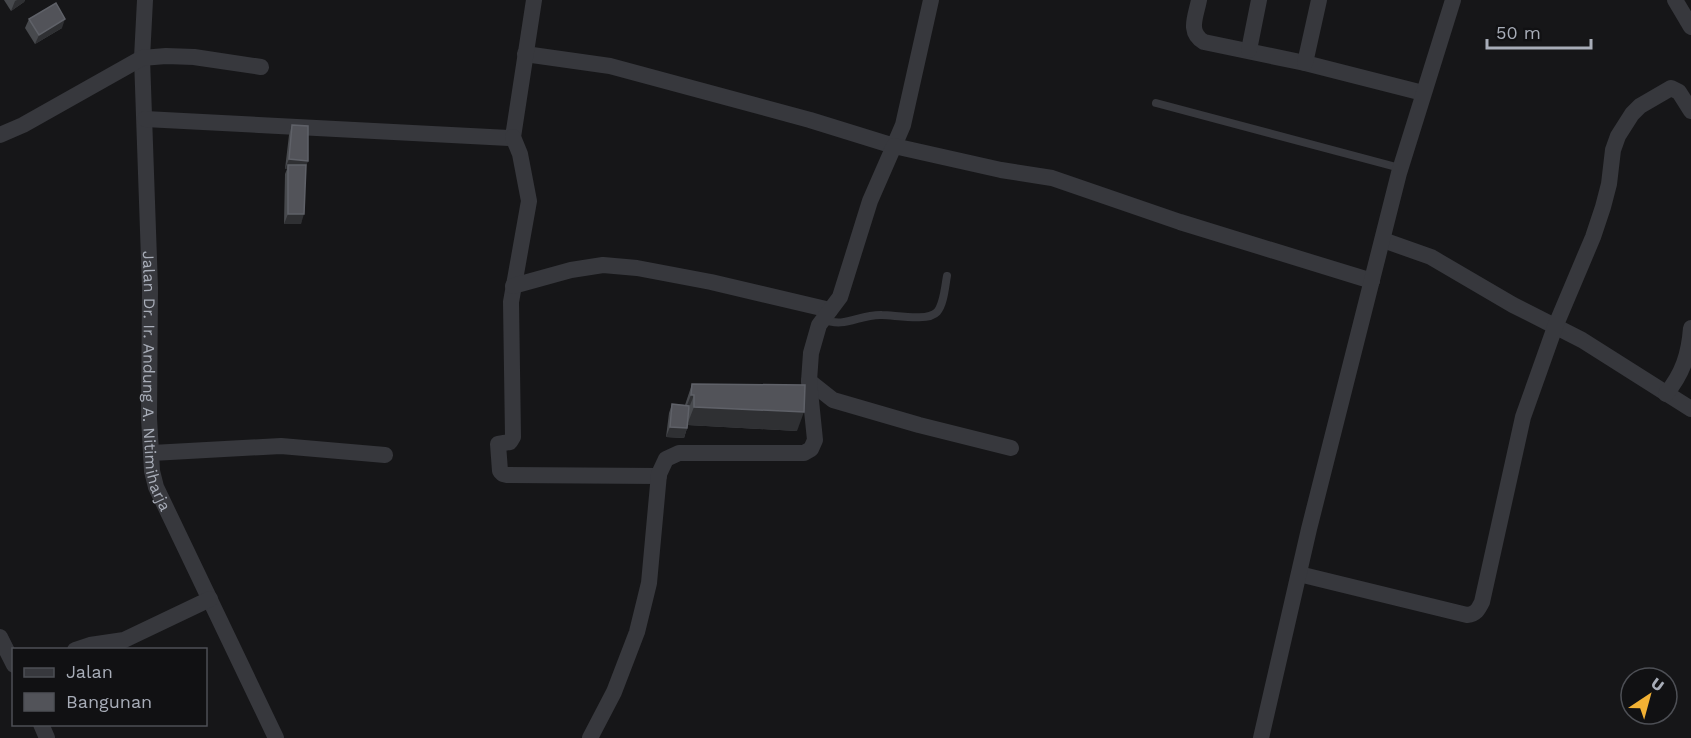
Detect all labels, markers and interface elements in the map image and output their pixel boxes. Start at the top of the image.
scale bar [1487,12,1590,50]
text: 50 m [1496,22,1541,43]
street label: Jalan Dr. Ir. Andung A. Nitimiharja [139,250,175,514]
legend [12,648,207,726]
text: Jalan [66,661,113,682]
north arrow [1619,666,1679,726]
text: U [1647,673,1668,695]
text: Bangunan [66,691,152,712]

